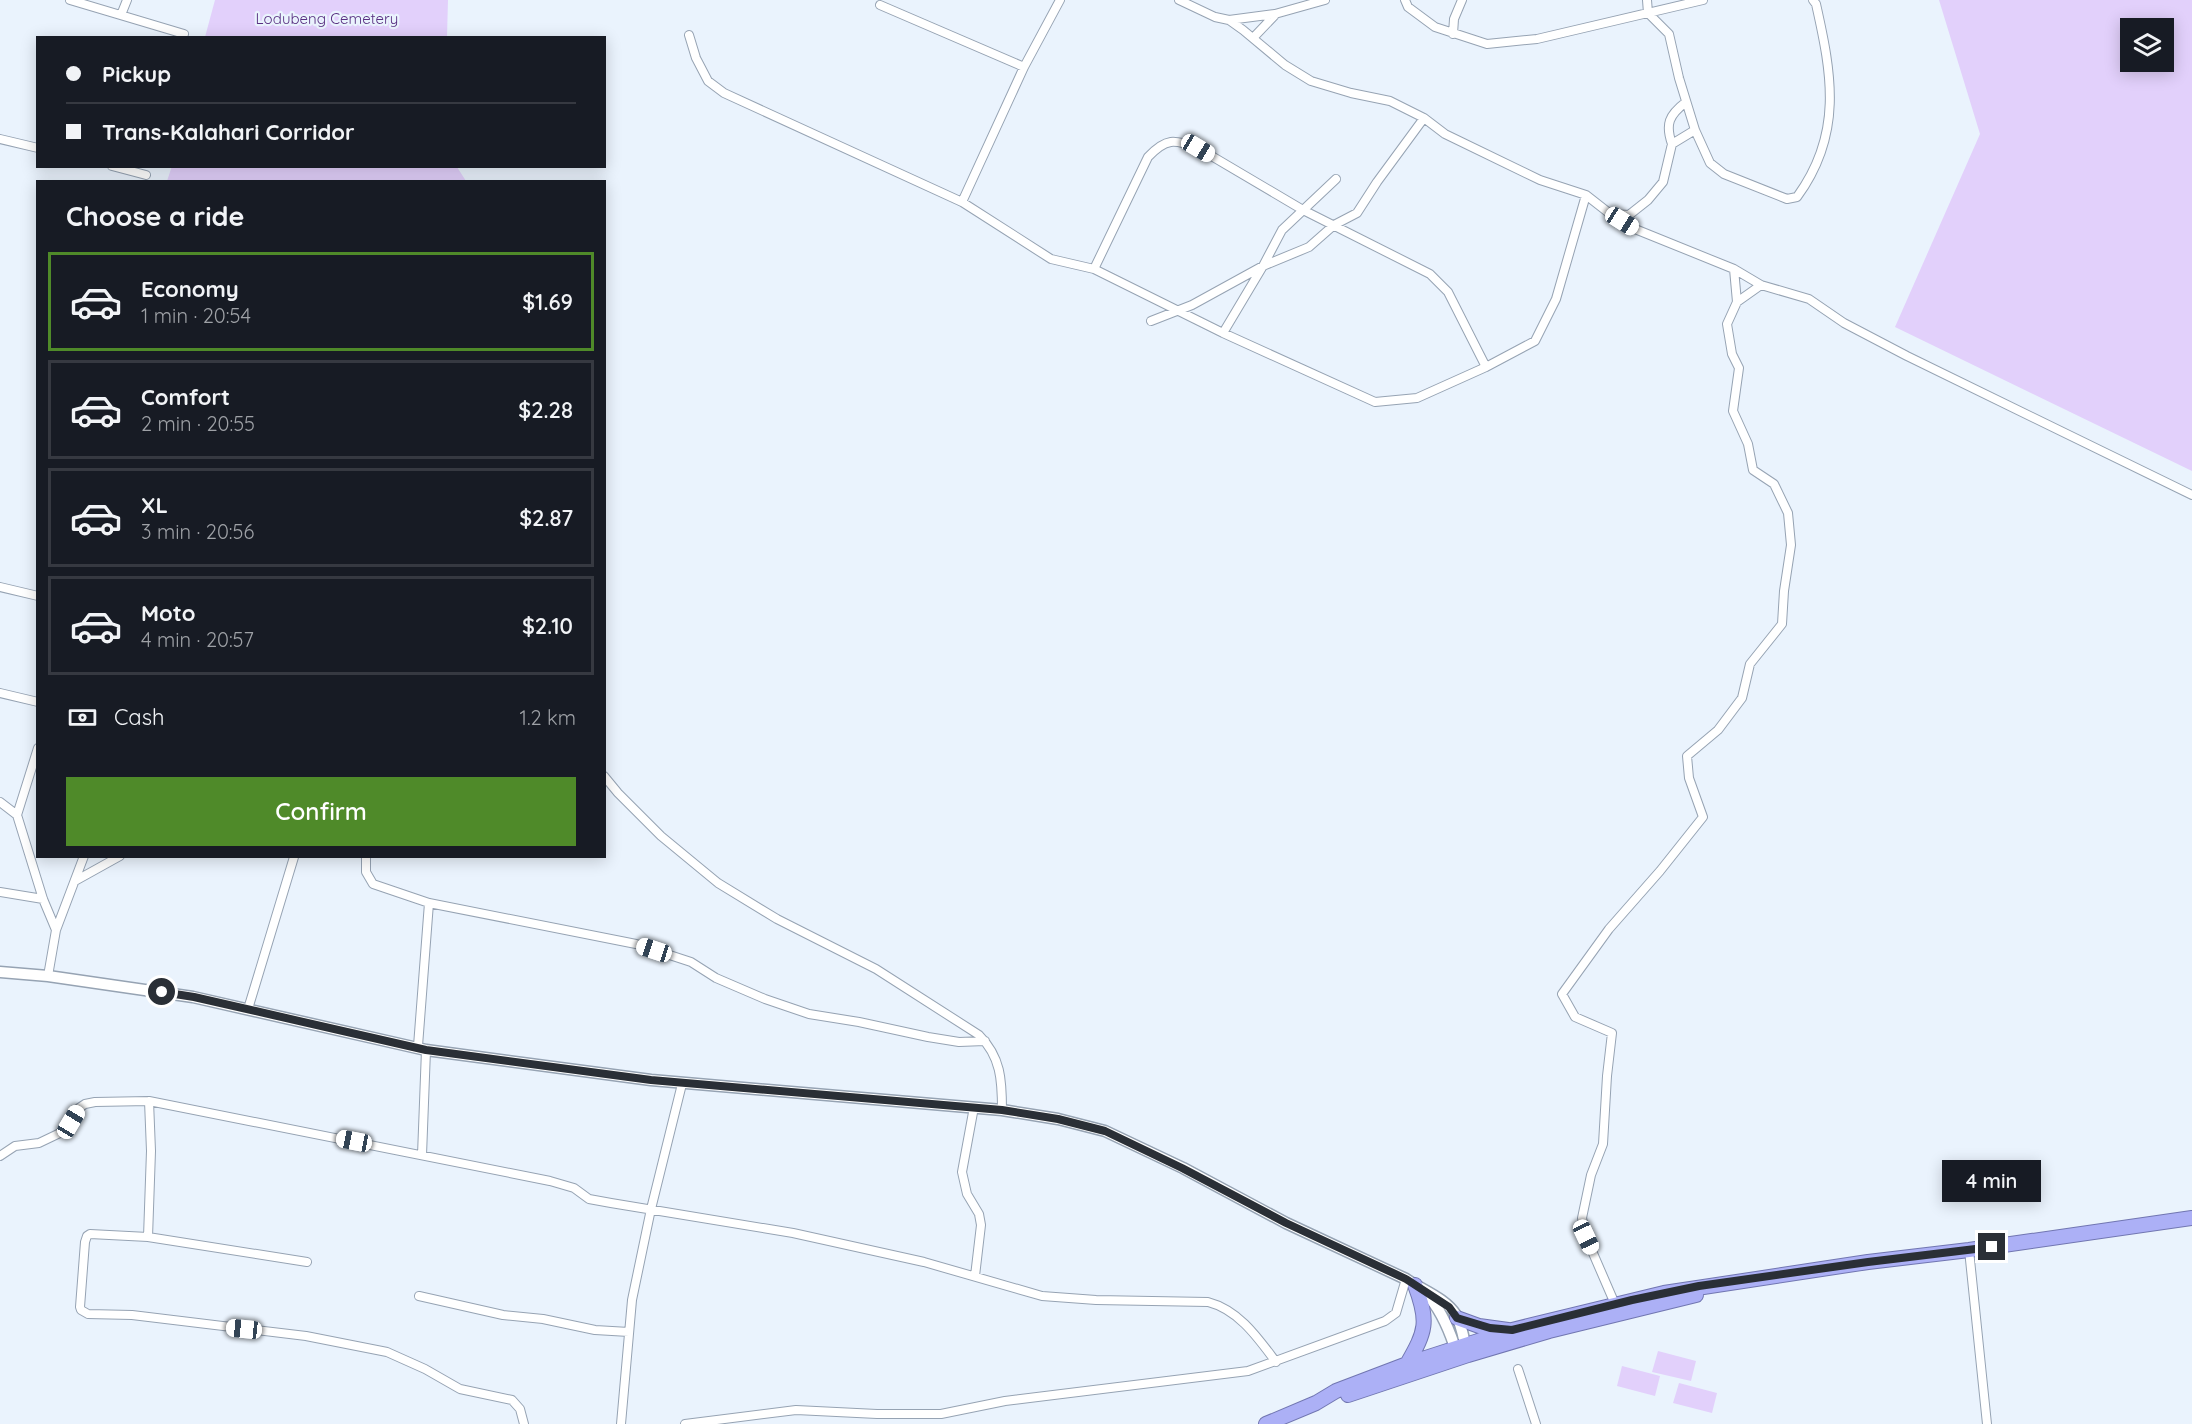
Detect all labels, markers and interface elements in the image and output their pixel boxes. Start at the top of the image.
park label: Lodubeng Cemetery [256,9,398,28]
map controls [2120,18,2174,72]
button: layers [2120,18,2174,72]
text: Pickup [102,60,171,88]
text: Trans-Kalahari Corridor [102,118,354,146]
car [1178,131,1218,165]
text: Choose a ride [66,199,244,233]
car [1602,204,1642,238]
icon: car [69,275,123,329]
text: Economy [141,275,239,303]
text: $1.69 [522,288,573,316]
text: 1 min · 20:54 [141,303,251,328]
icon: car [69,383,123,437]
text: Comfort [141,383,230,411]
text: $2.28 [518,396,573,424]
text: 2 min · 20:55 [141,411,255,436]
icon: car [69,491,123,545]
text: XL [141,491,168,519]
text: $2.87 [519,504,573,532]
text: 3 min · 20:56 [141,519,254,544]
icon: car [69,599,123,653]
text: Moto [141,599,195,627]
text: $2.10 [522,612,573,640]
text: 4 min · 20:57 [141,627,254,652]
icon: cash [66,701,99,734]
text: Cash [114,703,165,731]
text: 1.2 km [520,705,576,730]
button: Confirm [66,777,576,846]
car [634,936,674,964]
route start [148,978,175,1005]
car [54,1102,88,1142]
car [335,1129,373,1153]
callout: 4 min [1942,1160,2042,1202]
text: 4 min [1966,1168,2017,1193]
car [1570,1217,1602,1257]
route end [1978,1233,2005,1260]
car [225,1318,263,1340]

